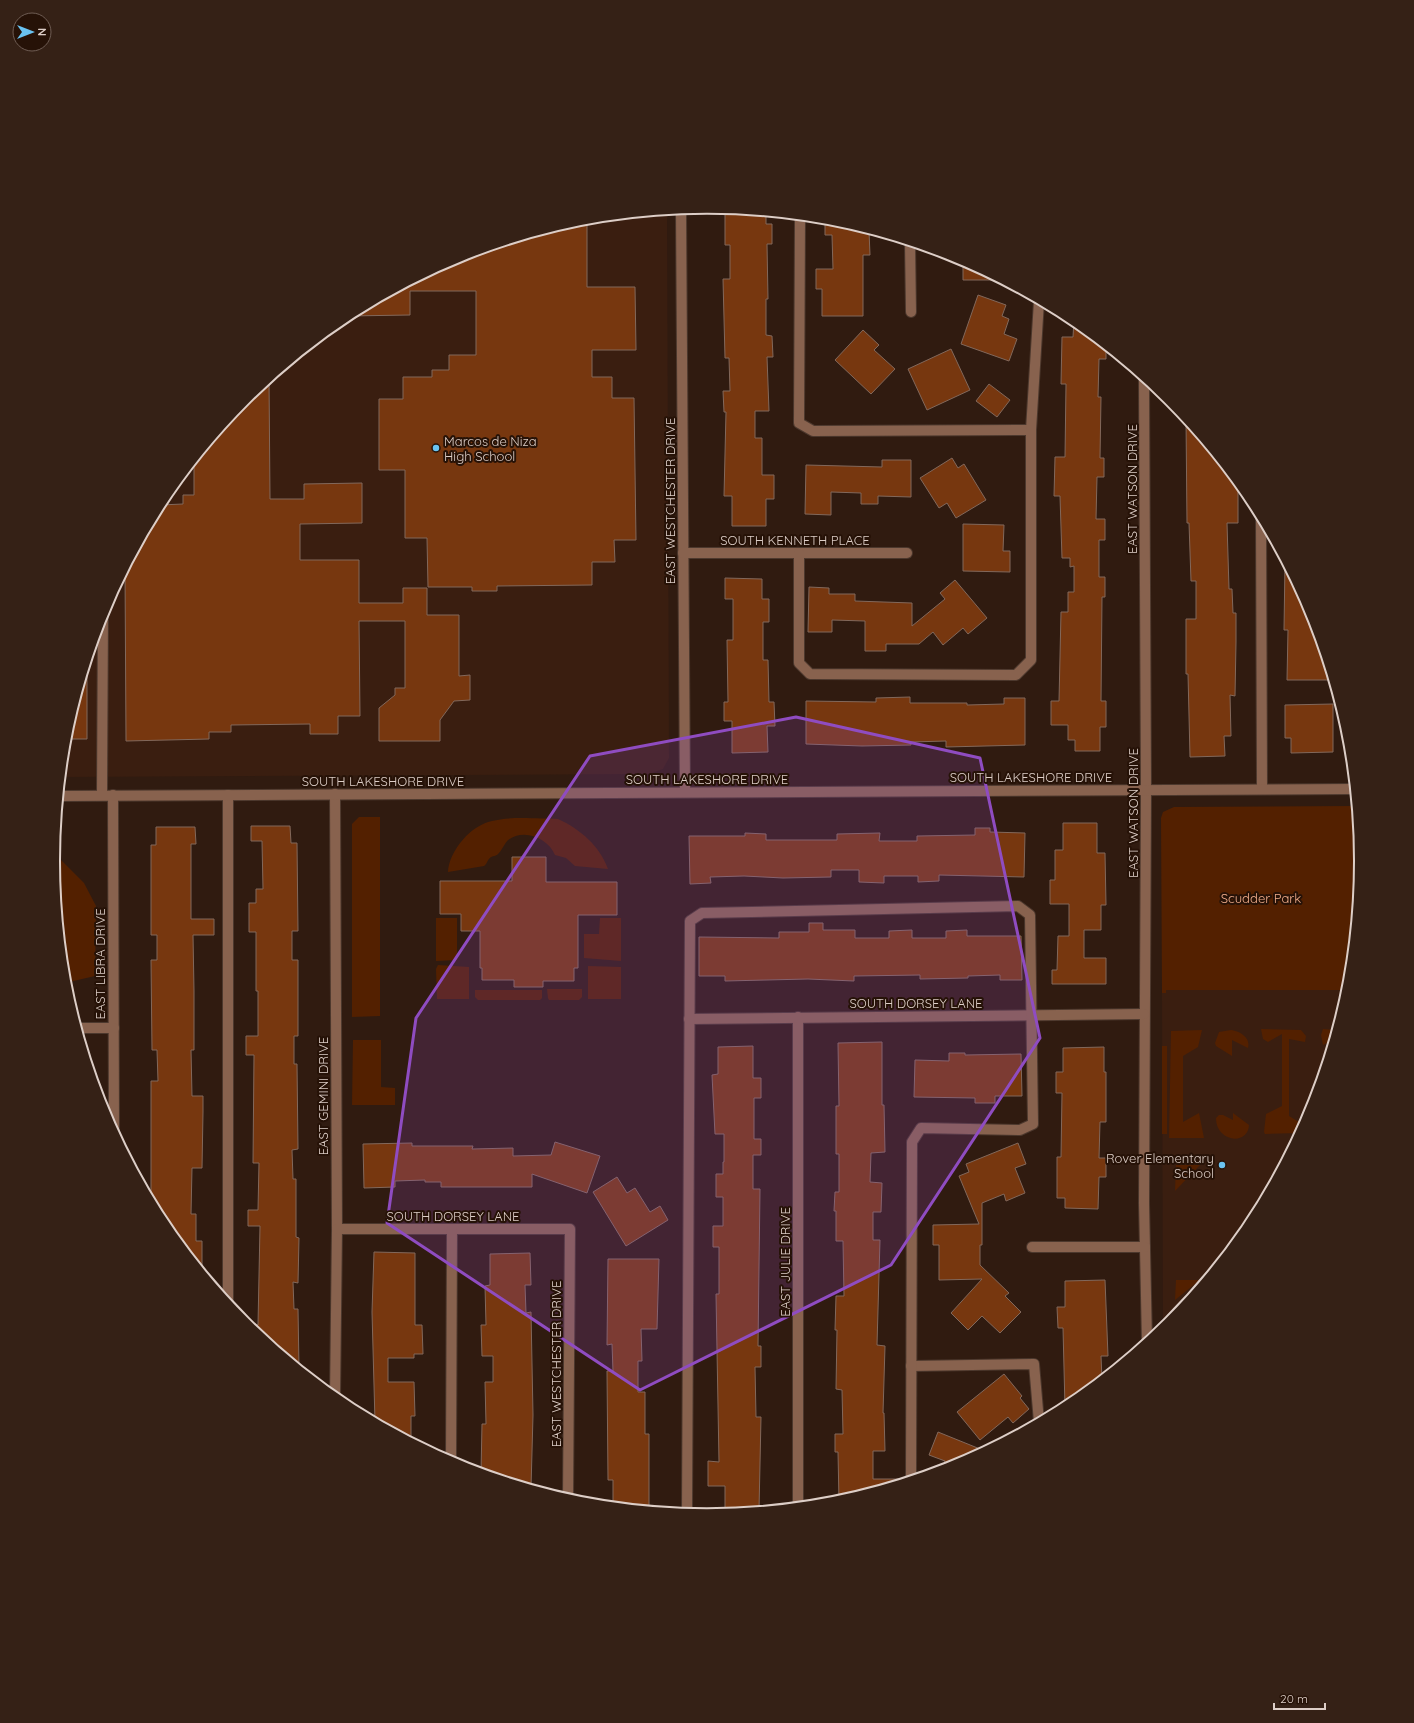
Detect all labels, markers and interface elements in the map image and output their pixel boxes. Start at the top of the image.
north arrow [12,12,52,52]
text: N [35,28,49,36]
street label: EAST WESTCHESTER DRIVE [662,418,678,584]
street label: EAST WATSON DRIVE [1124,424,1140,554]
place label: Marcos de Niza High School [444,433,537,464]
marker: Marcos de Niza High School [431,443,441,453]
street label: SOUTH KENNETH PLACE [720,532,870,548]
street label: EAST WATSON DRIVE [1125,748,1141,878]
street label: SOUTH LAKESHORE DRIVE [950,769,1112,785]
street label: SOUTH LAKESHORE DRIVE [626,771,788,787]
street label: SOUTH LAKESHORE DRIVE [302,773,464,789]
park label: Scudder Park [1221,890,1301,906]
street label: EAST LIBRA DRIVE [92,908,108,1020]
street label: SOUTH DORSEY LANE [850,995,983,1011]
street label: EAST GEMINI DRIVE [315,1037,331,1155]
place label: Rover Elementary School [1106,1150,1214,1181]
marker: Rover Elementary School [1217,1160,1227,1170]
street label: EAST JULIE DRIVE [777,1207,793,1317]
street label: SOUTH DORSEY LANE [387,1208,520,1224]
street label: EAST WESTCHESTER DRIVE [548,1281,564,1447]
scale bar [1274,1685,1325,1711]
text: 20 m [1280,1691,1308,1706]

